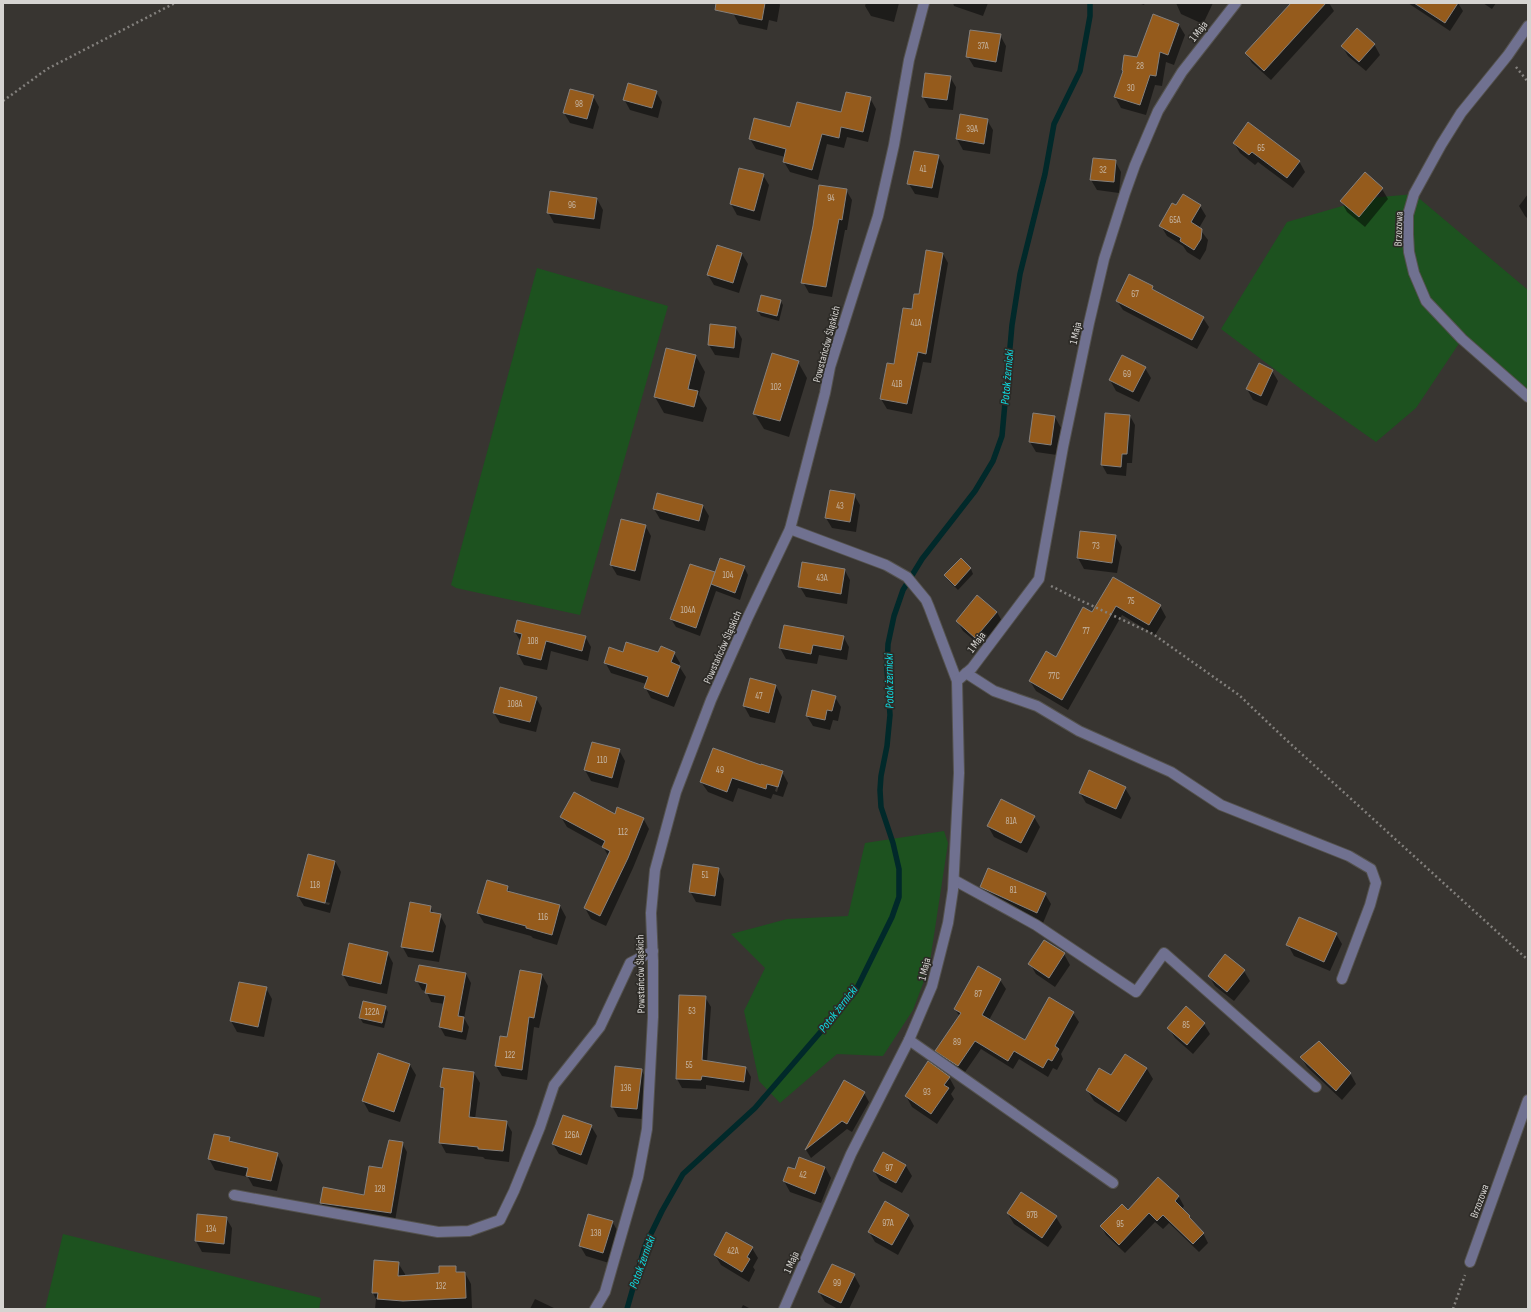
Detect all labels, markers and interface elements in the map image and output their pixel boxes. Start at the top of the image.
street label: 1 Maja [1186,18,1210,44]
house number: 37A [977,41,989,52]
house number: 28 [1136,61,1144,72]
house number: 30 [1127,83,1135,94]
house number: 98 [575,99,583,110]
house number: 39A [966,124,978,135]
house number: 65 [1257,143,1265,154]
house number: 41 [920,164,927,175]
house number: 32 [1099,165,1107,176]
house number: 94 [827,193,835,204]
house number: 96 [568,200,576,211]
street label: Brzozowa [1391,211,1406,247]
house number: 65A [1169,215,1181,226]
house number: 67 [1131,289,1139,300]
street label: Powstańców Śląskich [810,304,843,384]
house number: 41A [911,318,922,329]
street label: 1 Maja [1067,321,1084,345]
water label: Potok żernicki [998,348,1017,405]
house number: 69 [1123,369,1131,380]
house number: 41B [891,379,903,390]
house number: 102 [771,382,782,393]
house number: 43 [836,501,844,512]
house number: 73 [1092,541,1100,552]
house number: 104 [723,570,734,581]
house number: 43A [816,573,828,584]
house number: 75 [1127,596,1135,607]
house number: 104A [681,605,696,616]
street label: Powstańców Śląskich [701,608,744,686]
house number: 77 [1082,626,1090,637]
street label: 1 Maja [964,629,988,655]
house number: 108 [527,636,539,647]
water label: Potok żernicki [882,652,897,709]
house number: 77C [1048,671,1060,682]
house number: 47 [755,691,763,702]
house number: 108A [508,699,523,710]
house number: 110 [597,755,607,766]
house number: 49 [716,765,724,776]
house number: 81A [1005,816,1017,827]
house number: 112 [618,827,628,838]
house number: 51 [702,870,709,881]
house number: 118 [310,880,320,891]
house number: 81 [1009,885,1017,896]
house number: 116 [538,912,548,923]
street label: Powstańców Śląskich [633,934,648,1013]
street label: 1 Maja [915,957,934,982]
water label: Potok żernicki [815,982,862,1036]
house number: 87 [974,989,982,1000]
house number: 53 [688,1006,696,1017]
house number: 122A [365,1007,379,1018]
house number: 85 [1182,1020,1190,1031]
house number: 89 [953,1037,961,1048]
house number: 122 [505,1050,516,1061]
house number: 55 [685,1060,693,1071]
house number: 136 [621,1083,631,1094]
house number: 93 [923,1087,931,1098]
house number: 126A [565,1130,580,1141]
house number: 97 [885,1163,893,1174]
house number: 42 [799,1170,807,1181]
street label: Brzozowa [1467,1183,1492,1220]
house number: 128 [375,1184,386,1195]
house number: 97B [1026,1210,1038,1221]
house number: 97A [882,1218,894,1229]
house number: 95 [1116,1219,1124,1230]
house number: 134 [206,1224,217,1235]
house number: 138 [591,1228,601,1239]
water label: Potok żernicki [626,1233,659,1291]
house number: 42A [727,1246,739,1257]
street label: 1 Maja [781,1249,802,1275]
house number: 99 [833,1278,841,1289]
house number: 132 [436,1281,447,1292]

